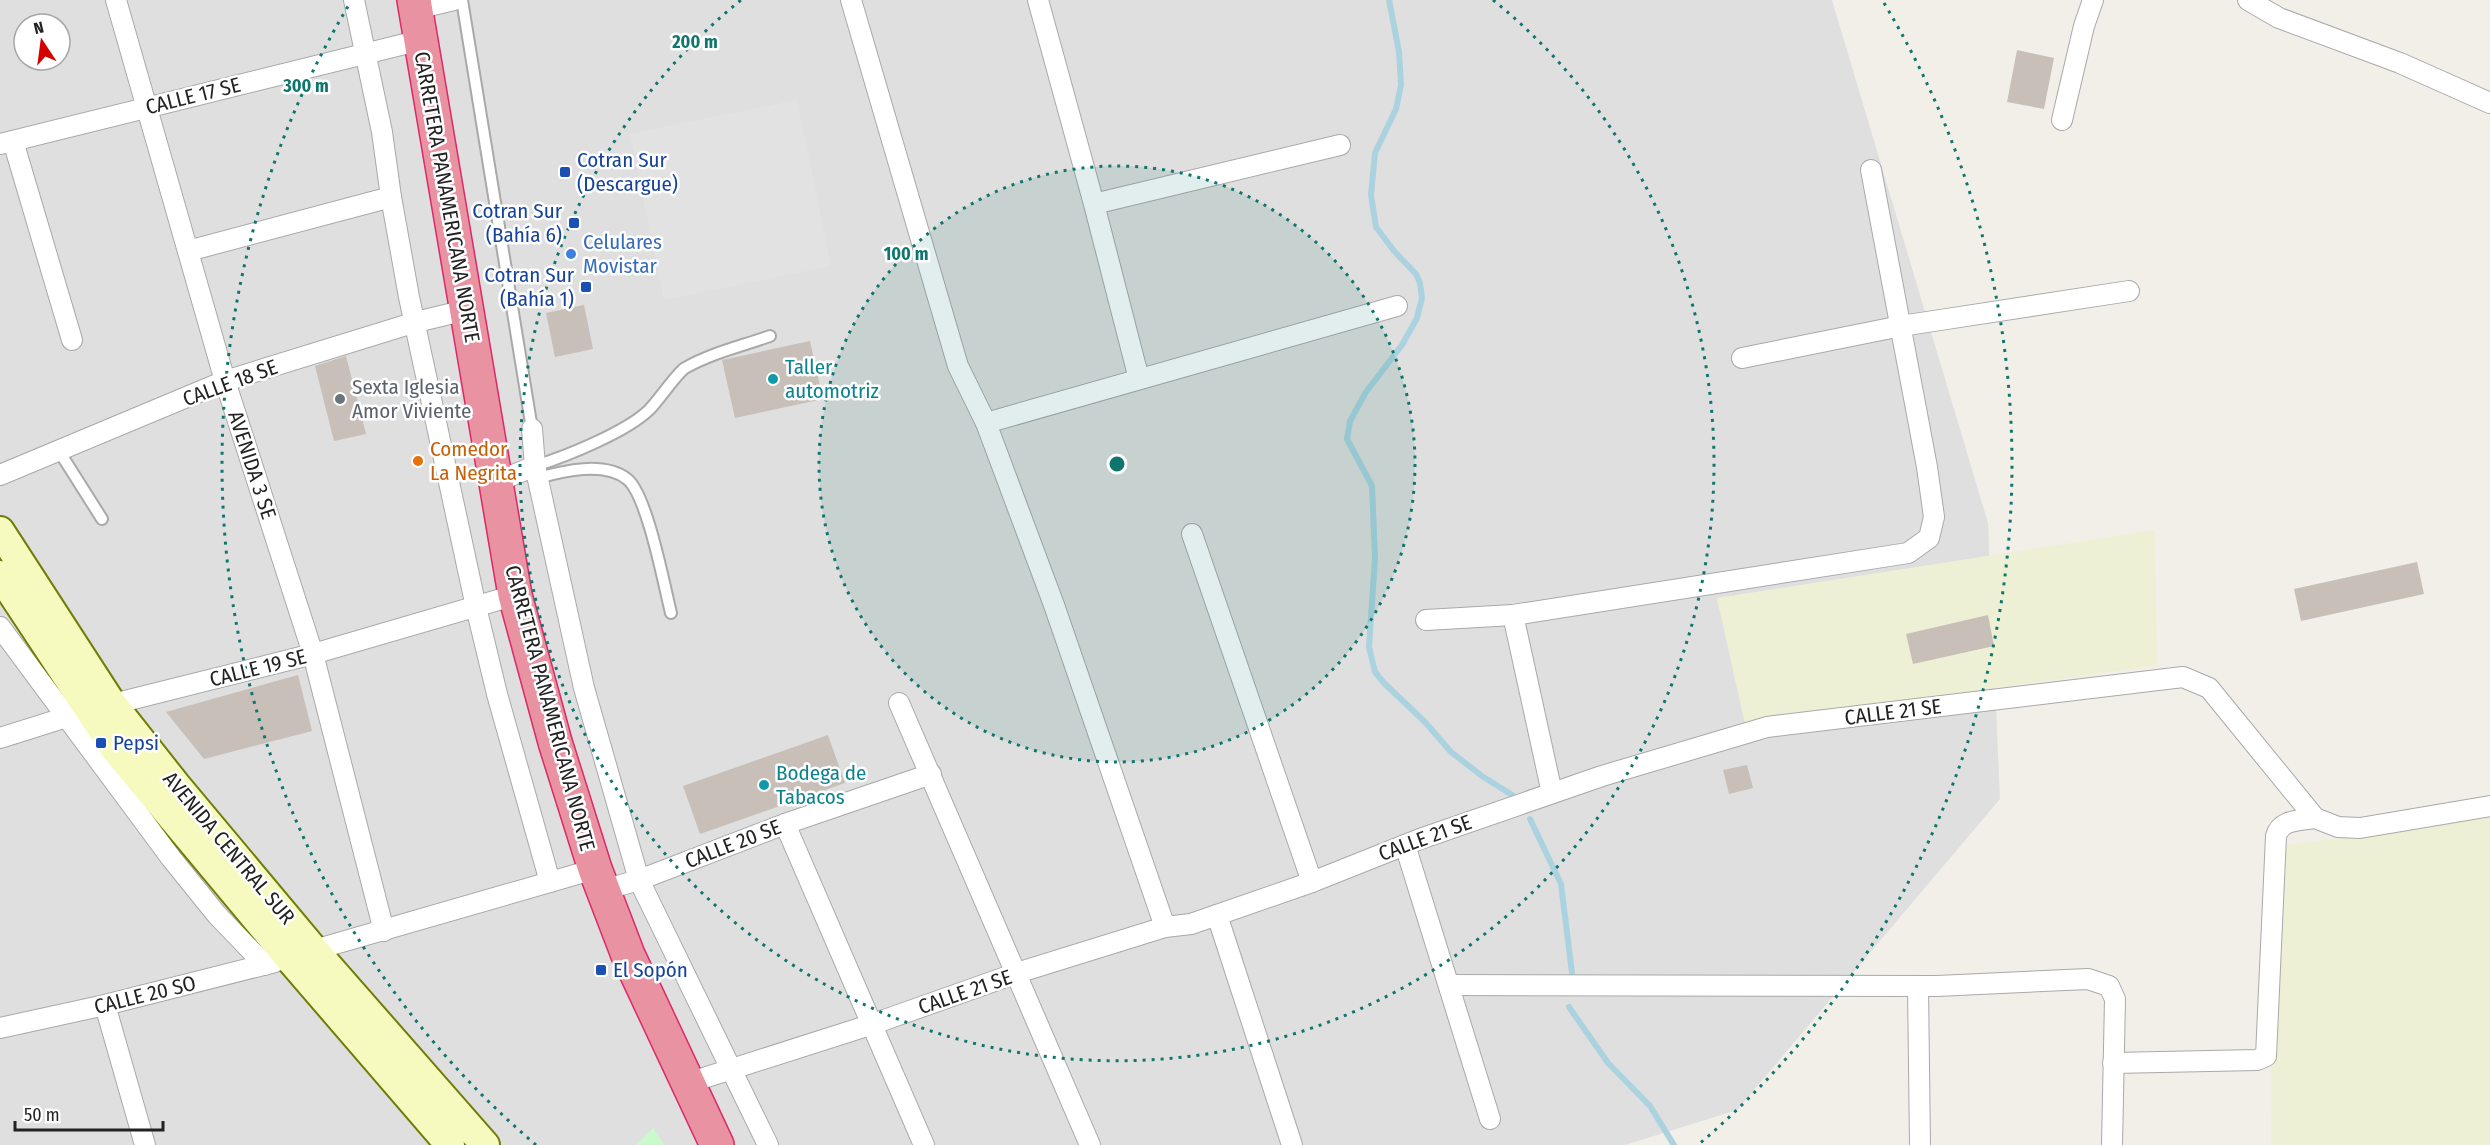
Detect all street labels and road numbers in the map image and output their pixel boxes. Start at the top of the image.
street label: CARRETERA PANAMERICANA NORTE [409,50,485,345]
street label: CALLE 17 SE [143,72,243,120]
street label: CALLE 18 SE [179,354,281,412]
street label: AVENIDA 3 SE [222,408,282,523]
street label: CARRETERA PANAMERICANA NORTE [499,562,601,854]
street label: CALLE 19 SE [207,643,309,693]
street label: CALLE 21 SE [1843,693,1943,731]
street label: AVENIDA CENTRAL SUR [158,766,301,930]
street label: CALLE 21 SE [1375,809,1475,867]
street label: CALLE 20 SE [681,814,785,874]
street label: CALLE 21 SE [915,964,1015,1020]
street label: CALLE 20 SO [91,970,199,1020]

